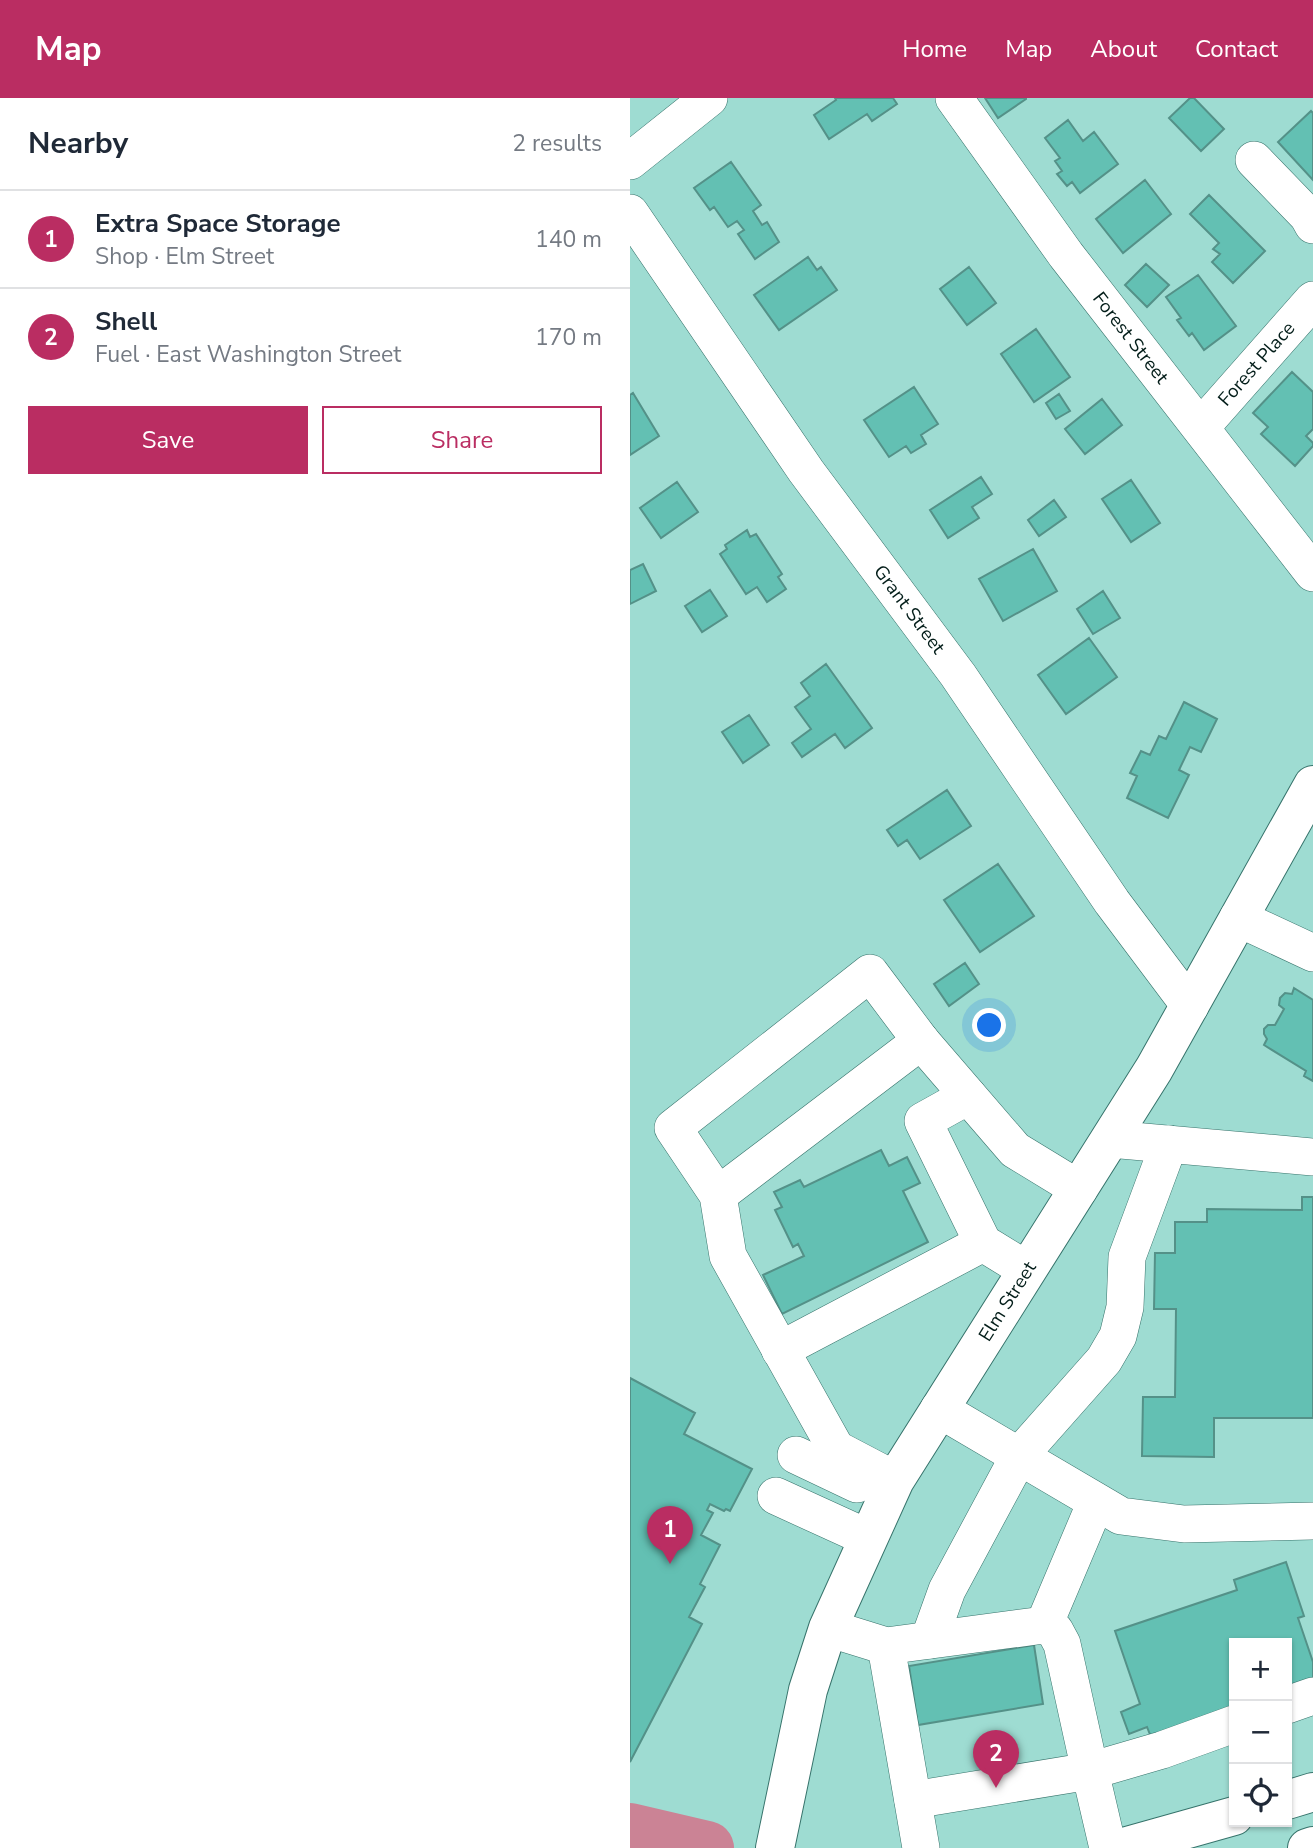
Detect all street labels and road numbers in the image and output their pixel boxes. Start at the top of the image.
street label: Forest Street [1087,287,1175,390]
street label: Forest Place [1212,316,1301,412]
street label: Grant Street [867,560,951,660]
street label: Elm Street [973,1256,1043,1346]

